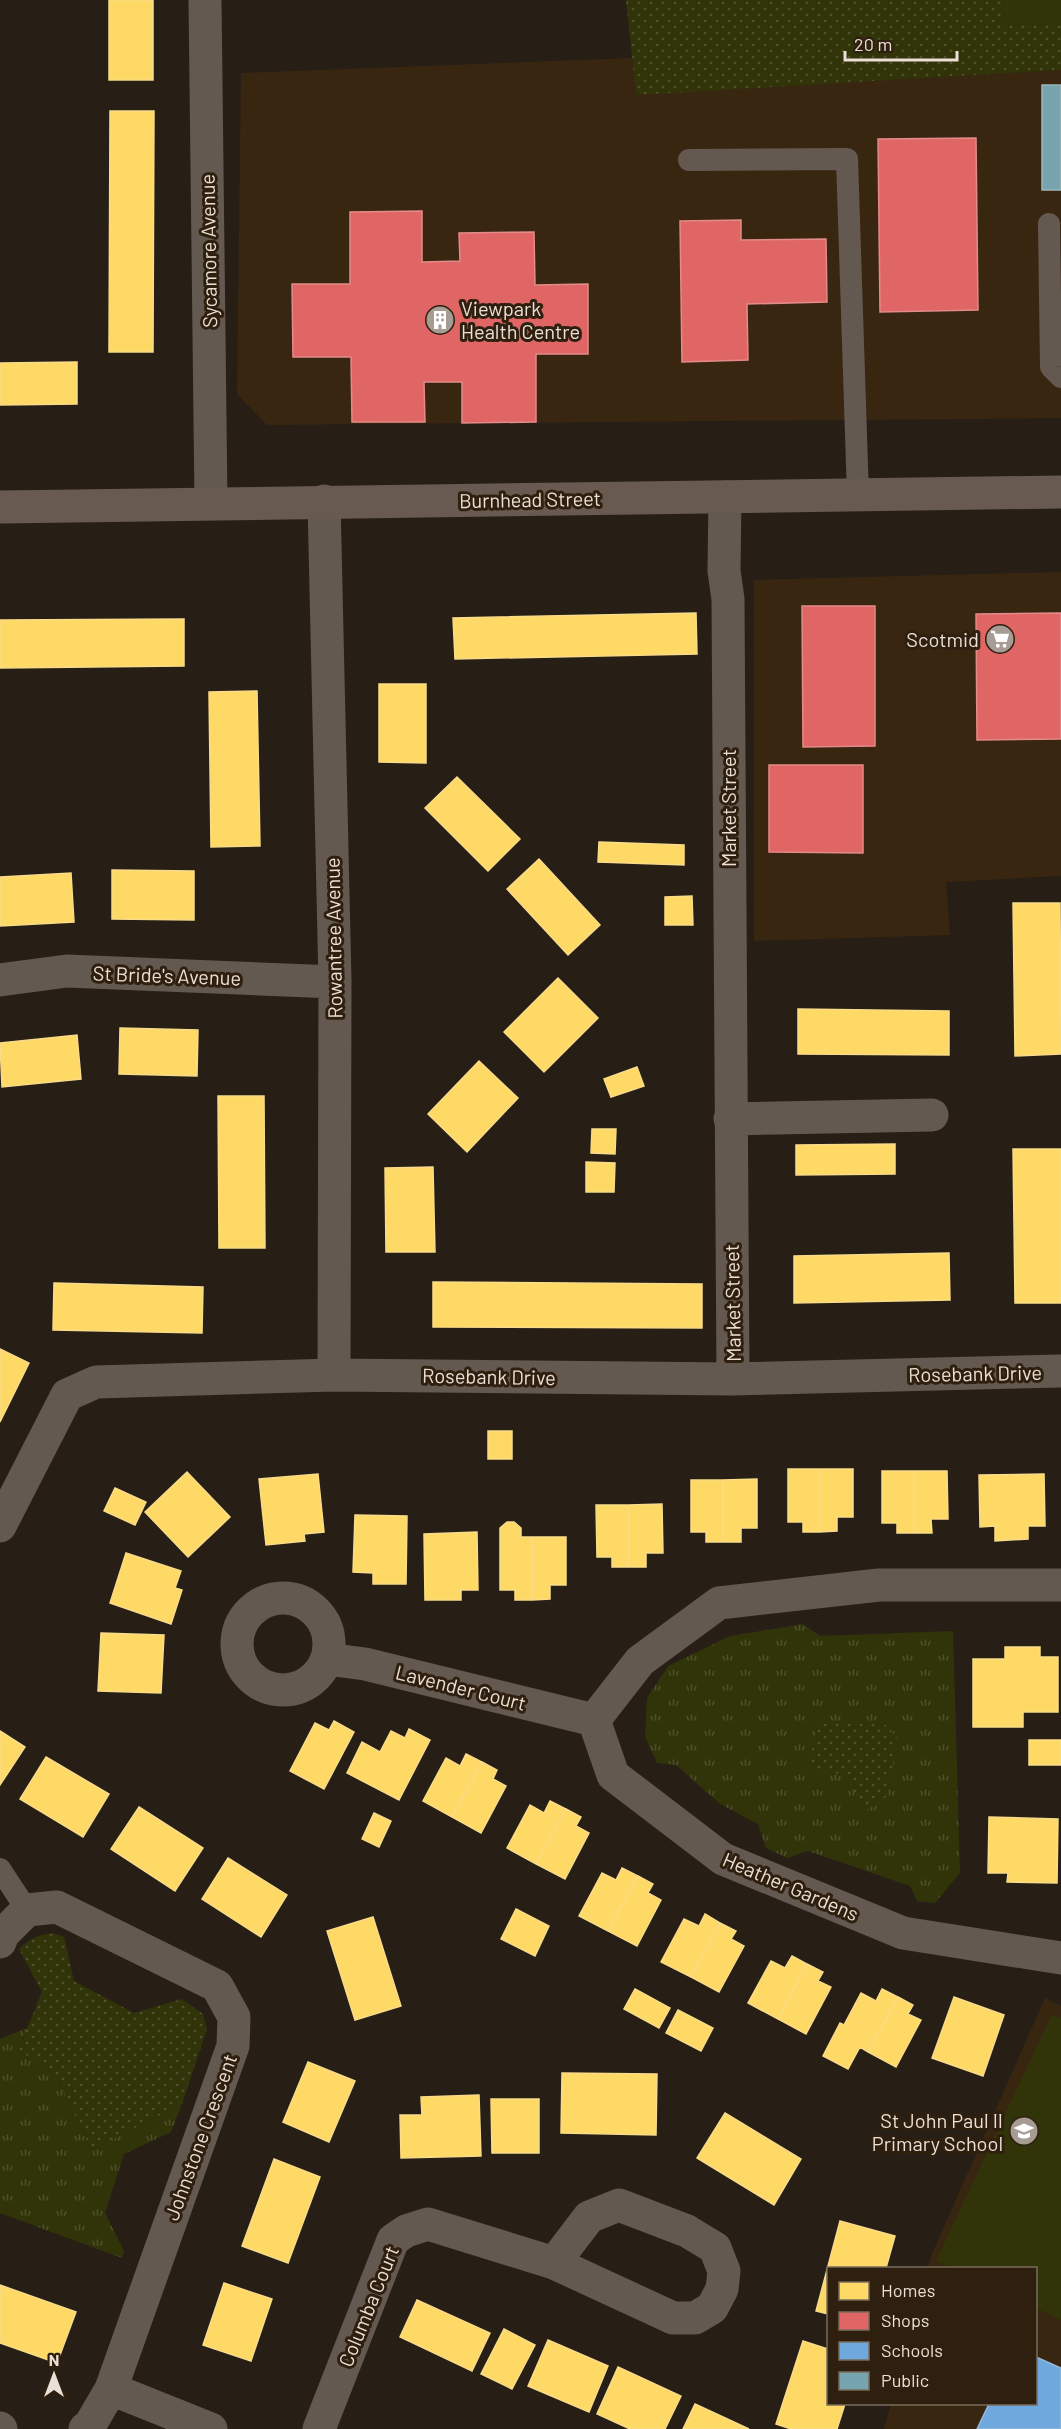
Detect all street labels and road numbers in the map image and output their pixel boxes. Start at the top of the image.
street label: Sycamore Avenue [195,174,221,328]
street label: Burnhead Street [459,486,601,512]
street label: Market Street [716,749,740,867]
street label: Rowantree Avenue [320,857,346,1019]
street label: St Bride's Avenue [92,960,242,990]
street label: Market Street [719,1244,745,1362]
street label: Rosebank Drive [908,1360,1042,1386]
street label: Rosebank Drive [422,1363,556,1389]
street label: Lavender Court [393,1659,529,1715]
street label: Heather Gardens [720,1847,862,1925]
street label: Johnstone Crescent [159,2051,241,2223]
street label: Columba Court [333,2242,403,2370]

